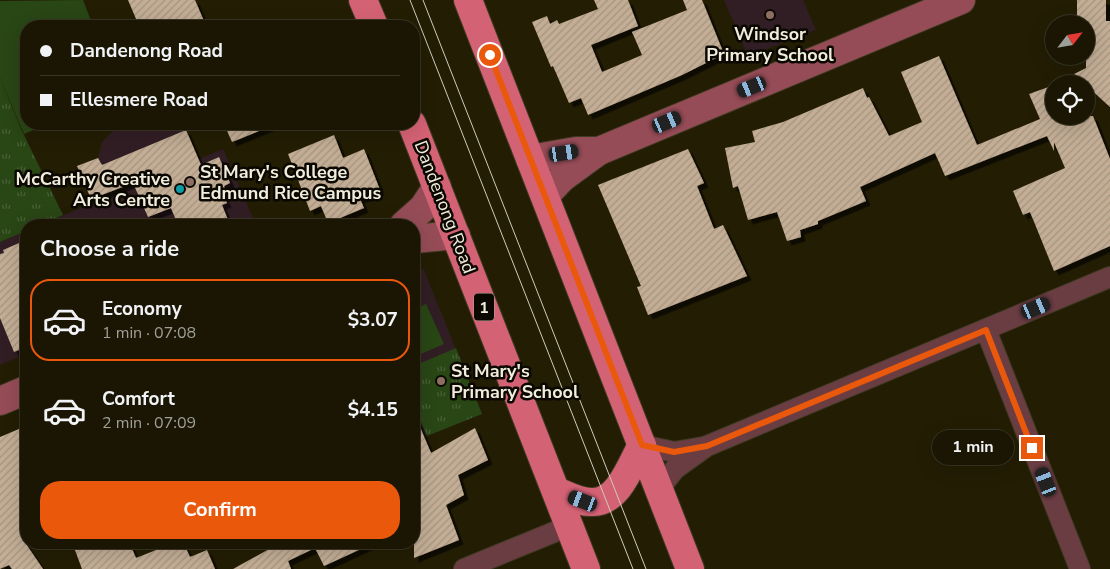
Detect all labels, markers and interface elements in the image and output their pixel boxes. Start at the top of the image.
marker: Windsor Primary School [764,9,776,21]
north arrow [1045,15,1095,65]
map controls [1045,15,1095,125]
place label: Windsor Primary School [706,22,834,67]
text: Dandenong Road [70,38,223,64]
route start [479,44,501,66]
car [735,74,768,100]
button: locate [1045,75,1095,125]
text: Ellesmere Road [70,87,208,113]
car [650,109,683,135]
street label: Dandenong Road [409,137,481,277]
car [548,143,579,163]
place label: St Mary's College Edmund Rice Campus [200,160,382,205]
place label: McCarthy Creative Arts Centre [16,167,170,212]
marker: St Mary's College Edmund Rice Campus [184,176,196,188]
marker: McCarthy Creative Arts Centre [174,183,186,195]
text: Choose a ride [40,234,179,264]
road number: 1 [474,294,494,320]
car [1019,295,1052,321]
text: Economy [102,296,182,322]
icon: car [42,298,87,343]
text: $3.07 [348,307,398,333]
text: 1 min · 07:08 [102,322,196,344]
place label: St Mary's Primary School [451,359,579,404]
marker: St Mary's Primary School [435,375,447,387]
text: Comfort [102,386,175,412]
icon: car [42,388,87,433]
text: $4.15 [348,397,398,423]
text: 2 min · 07:09 [102,412,196,434]
callout: 1 min [932,430,1014,466]
text: 1 min [952,436,994,458]
route end [1021,437,1043,459]
car [1033,465,1058,499]
button: Confirm [40,481,400,539]
car [566,489,599,513]

